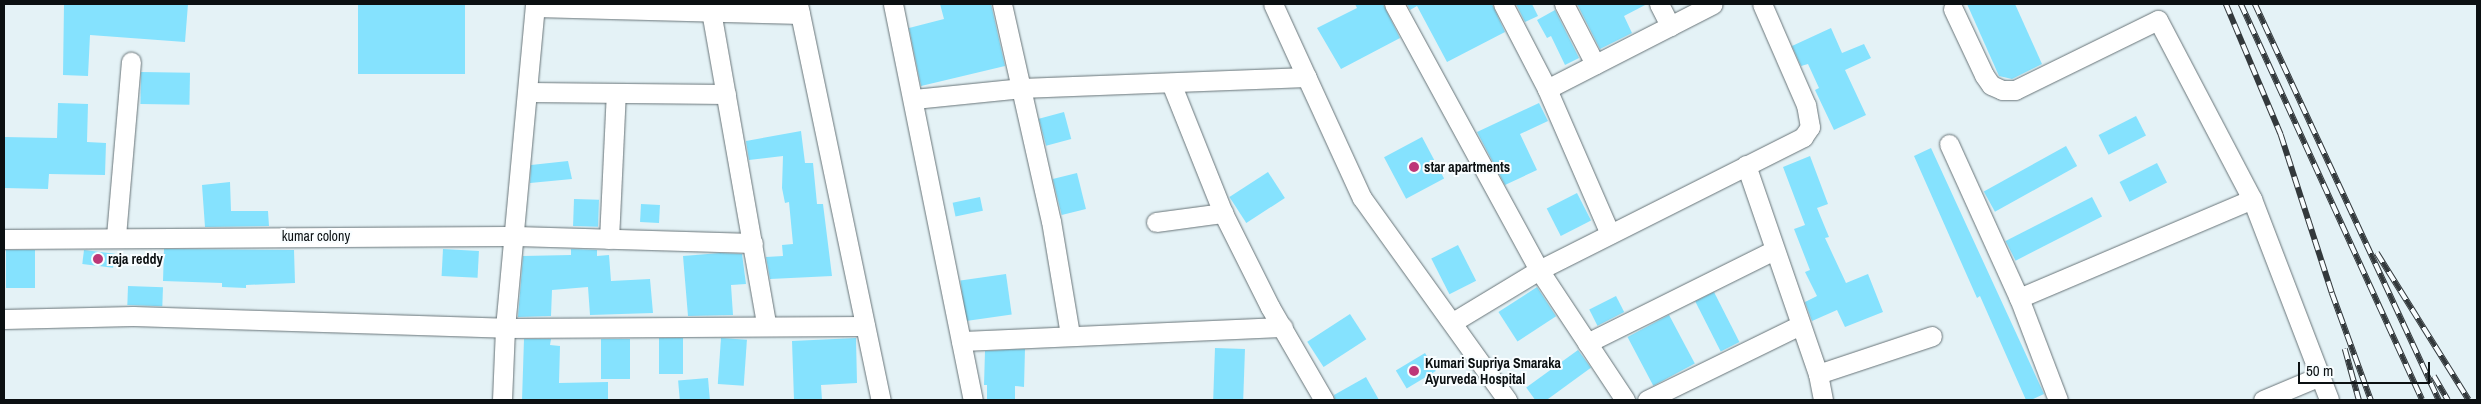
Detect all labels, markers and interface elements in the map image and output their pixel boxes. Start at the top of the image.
place label: star apartments [1424,159,1510,175]
marker: star apartments [1408,161,1420,173]
street label: kumar colony [282,228,350,244]
place label: raja reddy [108,251,163,267]
marker: raja reddy [92,253,104,265]
scale bar [2301,352,2434,384]
place label: Kumari Supriya Smaraka Ayurveda Hospital [1425,355,1561,388]
text: 50 m [2306,360,2333,381]
marker: Kumari Supriya Smaraka Ayurveda Hospital [1407,364,1421,378]

